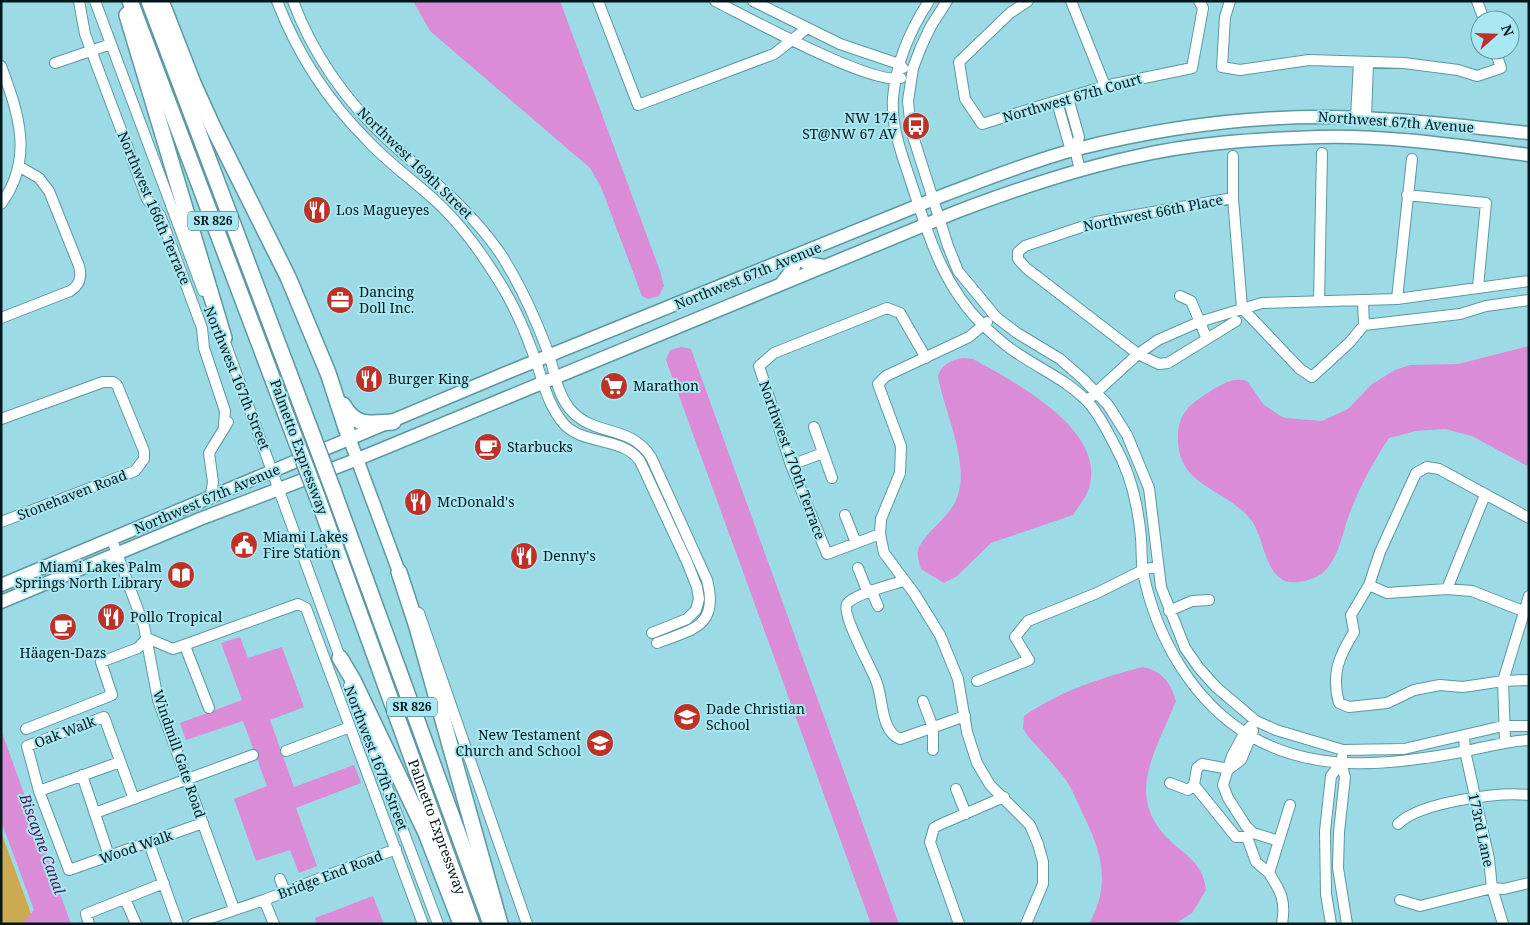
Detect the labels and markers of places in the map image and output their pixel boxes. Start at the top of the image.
place label: NW 174 ST@NW 67 AV [802,108,898,143]
bus stop icon: NW 174 ST@NW 67 AV [901,111,931,141]
restaurant icon: Los Magueyes [302,195,332,225]
place label: Los Magueyes [336,200,429,219]
place label: Dancing Doll Inc. [359,282,414,317]
office icon: Dancing Doll Inc. [325,285,355,315]
restaurant icon: Burger King [354,364,384,394]
place label: Burger King [388,369,469,388]
supermarket icon: Marathon [599,371,629,401]
place label: Marathon [633,376,699,395]
cafe icon: Starbucks [473,432,503,462]
place label: Starbucks [507,437,573,456]
restaurant icon: McDonald's [403,487,433,517]
place label: McDonald's [437,492,515,511]
place label: Miami Lakes Fire Station [263,527,348,562]
public building icon: Miami Lakes Fire Station [229,530,259,560]
restaurant icon: Denny's [509,541,539,571]
place label: Denny's [543,546,596,565]
place label: Miami Lakes Palm Springs North Library [15,557,162,592]
library icon: Miami Lakes Palm Springs North Library [166,560,196,590]
restaurant icon: Pollo Tropical [96,602,126,632]
place label: Pollo Tropical [130,607,223,626]
cafe icon: Häagen-Dazs [48,612,78,642]
place label: Häagen-Dazs [20,643,106,662]
place label: Dade Christian School [706,699,805,734]
school or university icon: Dade Christian School [672,702,702,732]
place label: New Testament Church and School [456,725,582,760]
school or university icon: New Testament Church and School [585,728,615,758]

